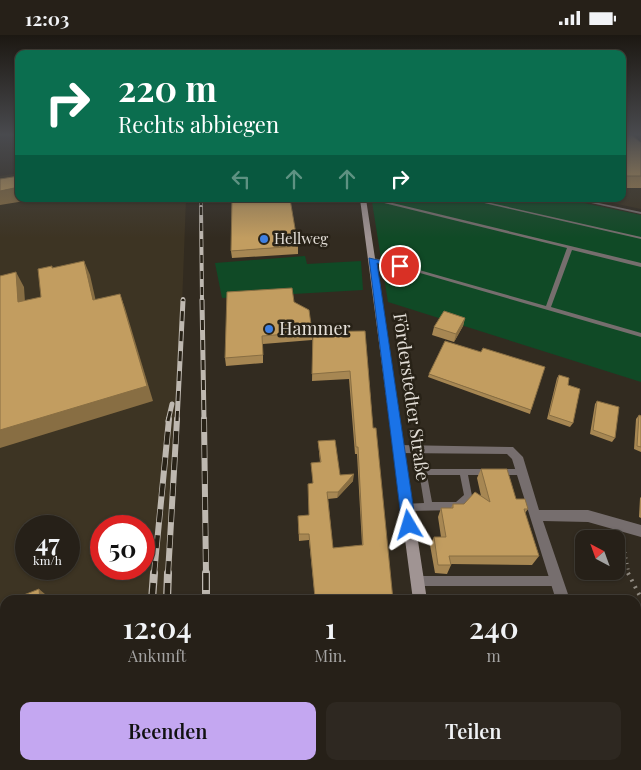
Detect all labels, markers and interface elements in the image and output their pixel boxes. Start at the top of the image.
text: 12:03 [25,5,69,31]
text: 220 m [118,64,217,111]
icon: right [35,70,100,135]
text: Rechts abbiegen [118,109,279,139]
icon: left [227,165,255,193]
icon: ahead [280,165,308,193]
icon: ahead [333,165,361,193]
icon: right [386,165,414,193]
place label: Hellweg [274,228,328,248]
marker: Hellweg [258,233,270,245]
pin [379,245,421,287]
icon: arrive [386,252,414,280]
street label: Förderstedter Straße [388,311,436,482]
place label: Hammer [279,316,351,340]
marker: Hammer [263,323,275,335]
position arrow [382,498,434,550]
speed limit sign: 50 [90,515,155,580]
text: 47 [35,525,60,558]
north arrow [575,530,625,580]
map controls [575,530,625,580]
text: km/h [33,552,62,568]
text: 12:04 [122,607,192,647]
text: 1 [325,607,336,647]
text: 240 [469,607,519,647]
text: Ankunft [128,645,186,666]
text: Min. [314,645,346,666]
text: m [487,645,501,666]
button: Beenden [20,702,316,760]
button: Teilen [326,702,621,760]

